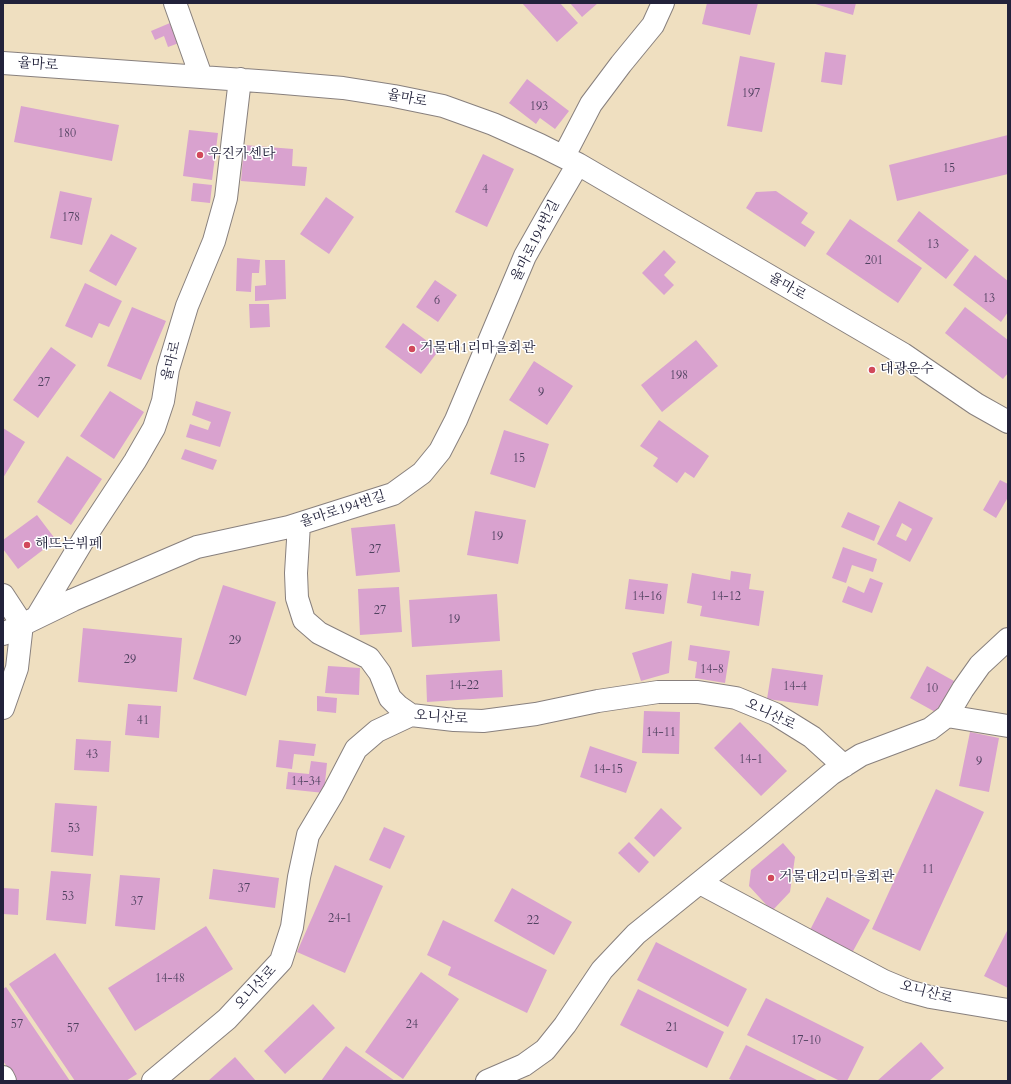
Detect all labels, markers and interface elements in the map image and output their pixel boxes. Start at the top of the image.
street label: 율마로 [17,55,59,75]
street label: 율마로 [385,87,429,111]
house number: 197 [742,87,760,101]
house number: 193 [530,100,548,114]
house number: 180 [58,127,76,141]
place label: 우진카센타 [208,147,276,163]
marker: 우진카센타 [195,150,205,160]
house number: 15 [943,162,955,176]
house number: 4 [482,183,488,197]
street label: 율마로194번길 [508,197,564,285]
house number: 178 [62,211,80,225]
house number: 13 [927,238,939,252]
house number: 201 [865,254,883,268]
street label: 율마로 [765,270,809,304]
house number: 13 [983,292,995,306]
house number: 6 [434,294,440,308]
street label: 율마로 [159,339,185,383]
place label: 거물대1리마을회관 [420,341,535,357]
marker: 거물대1리마을회관 [407,344,417,354]
place label: 대광운수 [880,362,934,378]
marker: 대광운수 [867,365,877,375]
house number: 198 [670,369,688,383]
house number: 27 [38,376,50,390]
house number: 9 [538,386,544,400]
house number: 15 [513,452,525,466]
street label: 율마로194번길 [298,488,388,532]
house number: 19 [491,530,503,544]
place label: 해뜨는뷔페 [35,537,103,553]
marker: 해뜨는뷔페 [22,540,32,550]
house number: 27 [369,543,381,557]
house number: 14-16 [632,590,662,604]
house number: 14-12 [711,590,741,604]
house number: 27 [374,604,386,618]
house number: 19 [448,613,460,627]
house number: 29 [229,634,241,648]
house number: 29 [124,653,136,667]
house number: 14-8 [700,663,724,677]
house number: 14-22 [449,679,479,693]
house number: 14-4 [783,680,807,694]
house number: 10 [926,682,938,696]
street label: 오니산로 [742,696,798,734]
street label: 오니산로 [413,708,469,728]
house number: 41 [137,714,149,728]
house number: 14-11 [646,726,676,740]
house number: 43 [86,748,98,762]
house number: 14-1 [739,753,763,767]
house number: 9 [976,755,982,769]
house number: 14-15 [593,763,623,777]
house number: 14-34 [291,775,321,789]
house number: 53 [68,822,80,836]
house number: 11 [922,863,934,877]
place label: 거물대2리마을회관 [779,870,894,886]
marker: 거물대2리마을회관 [766,873,776,883]
house number: 37 [238,882,250,896]
house number: 53 [62,890,74,904]
house number: 37 [131,895,143,909]
house number: 24-1 [328,912,352,926]
house number: 22 [527,914,539,928]
street label: 오니산로 [231,962,281,1014]
house number: 14-48 [155,972,185,986]
street label: 오니산로 [898,978,954,1008]
house number: 57 [11,1018,23,1032]
house number: 24 [406,1018,418,1032]
house number: 21 [666,1021,678,1035]
house number: 57 [67,1022,79,1036]
house number: 17-10 [791,1034,821,1048]

